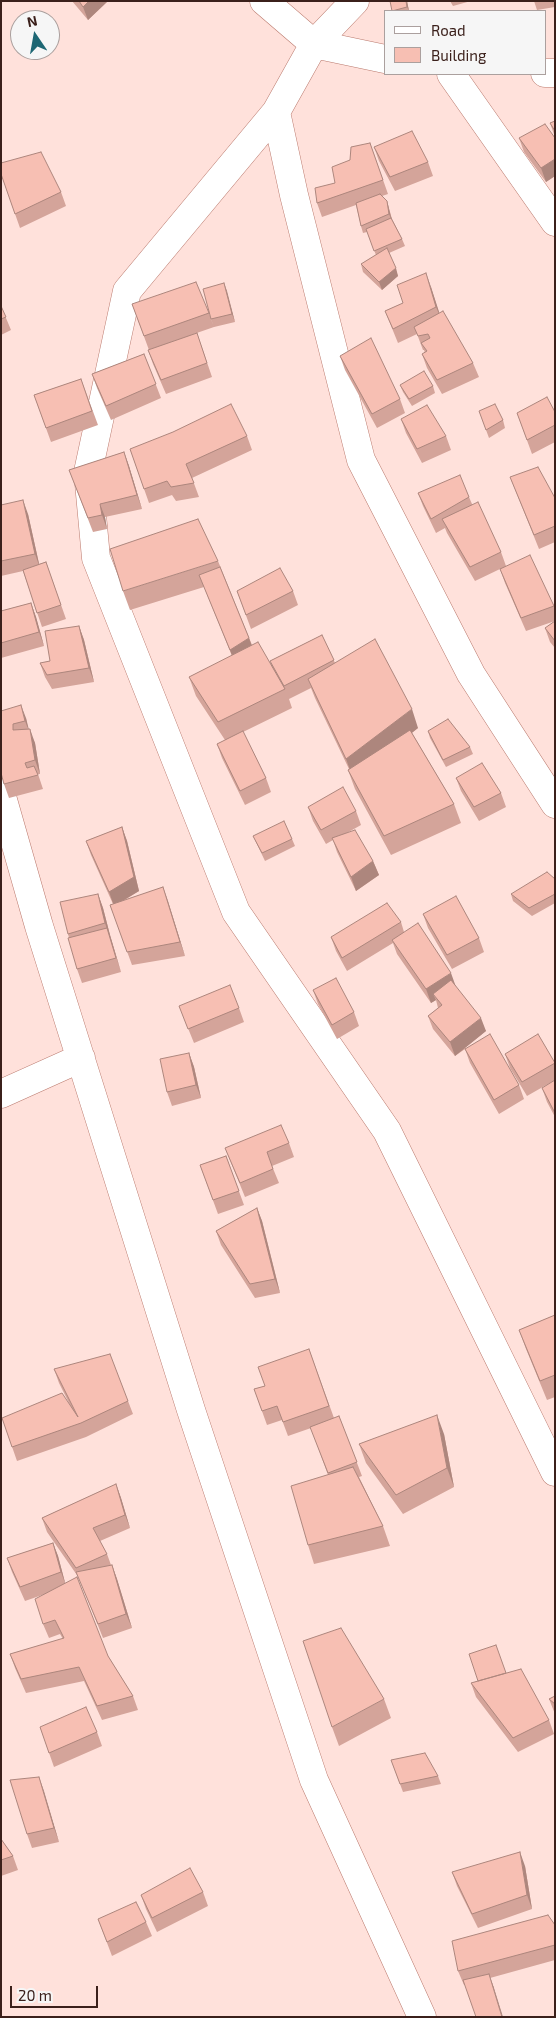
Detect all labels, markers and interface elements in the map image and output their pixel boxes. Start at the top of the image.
north arrow [10,10,60,60]
legend [384,10,546,75]
text: N [25,11,39,30]
text: Road [431,21,466,39]
text: Building [431,46,486,64]
scale bar [12,1976,100,2008]
text: 20 m [18,1986,52,2004]

